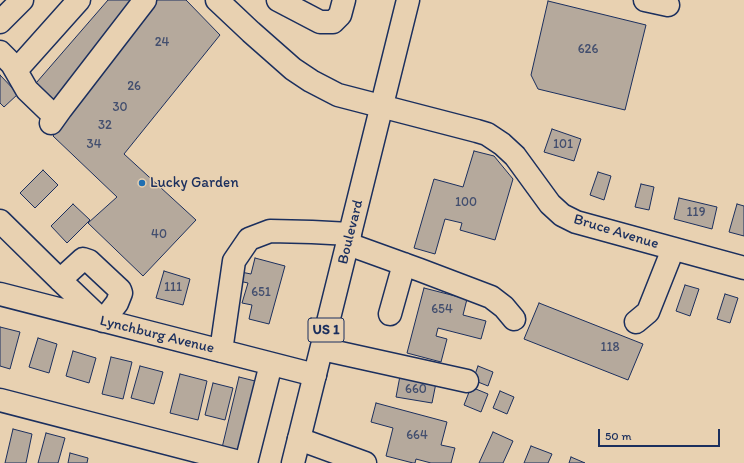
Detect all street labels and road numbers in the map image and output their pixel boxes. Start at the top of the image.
street label: Boulevard [334,198,368,266]
street label: Bruce Avenue [571,211,661,253]
street label: Lynchburg Avenue [98,312,216,358]
road number: US 1 [308,318,344,342]

